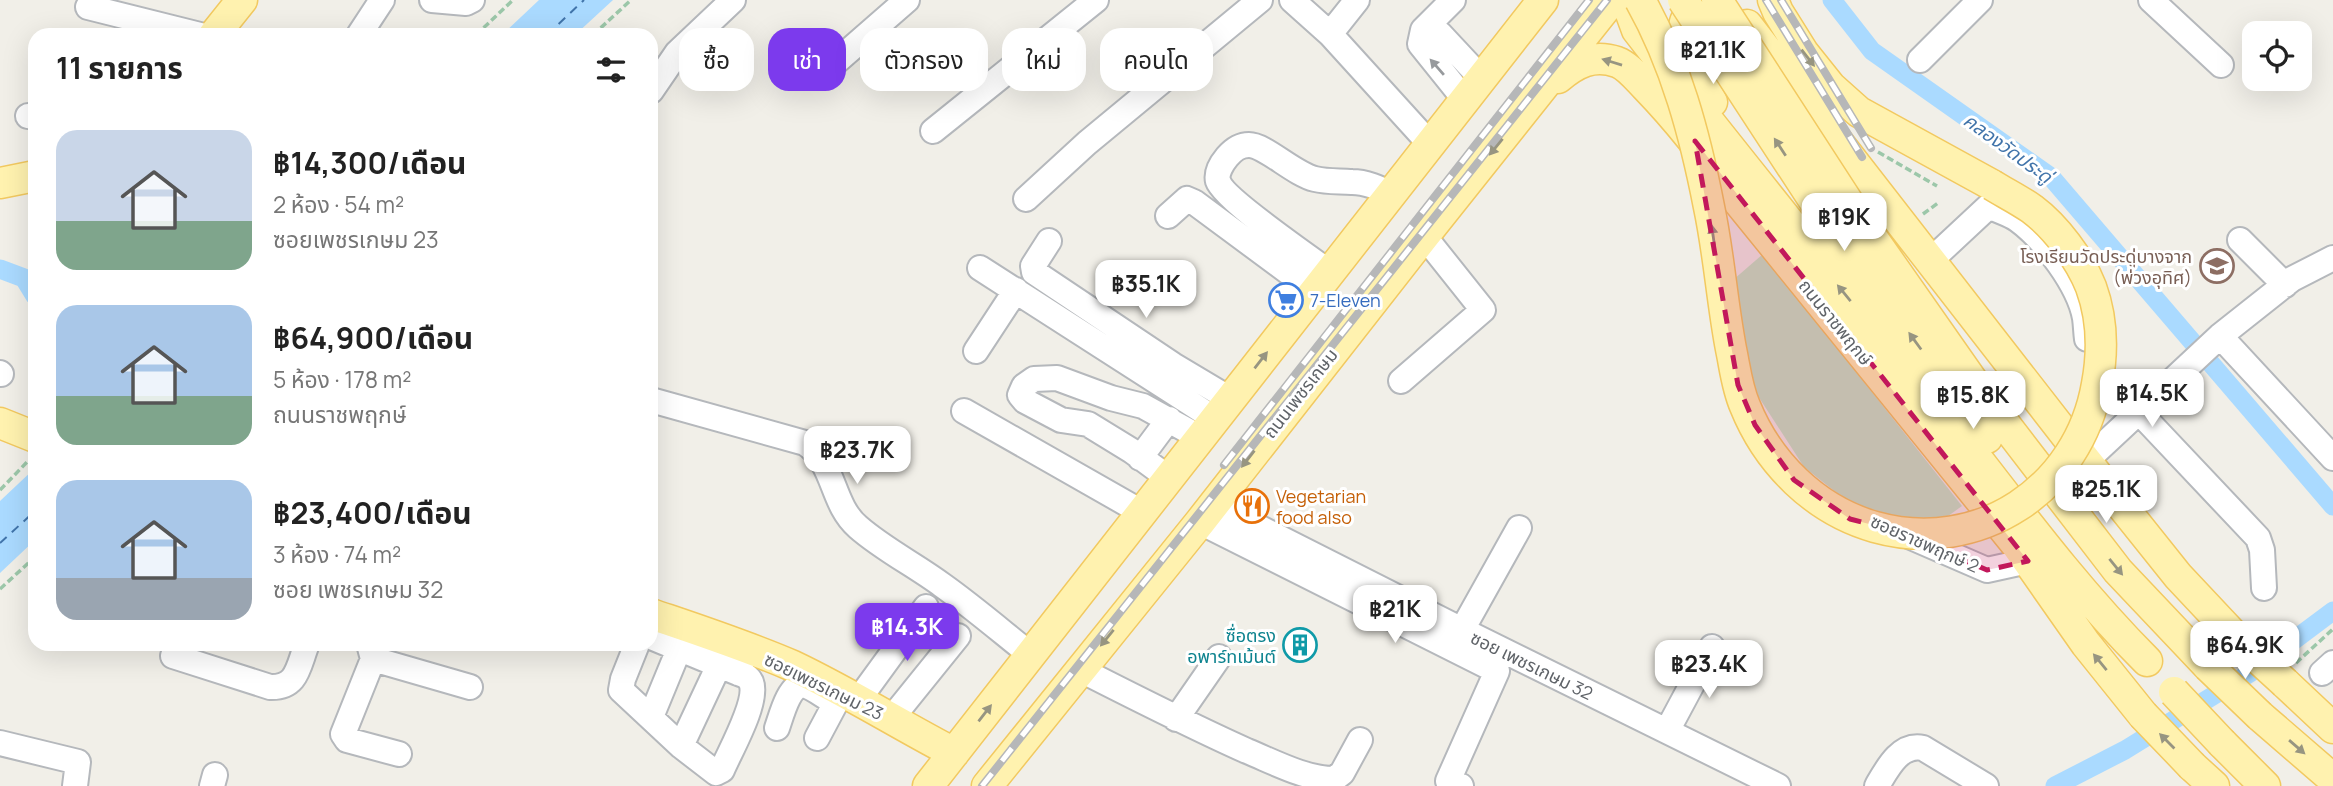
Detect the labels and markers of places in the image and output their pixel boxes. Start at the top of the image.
pin: ฿21.1K [1656,27,1770,86]
pin: ฿19K [1803,194,1885,253]
place label: โรงเรียนวัดประดู่บางจาก (พ่วงอุทิศ) [2020,244,2192,289]
school or university icon: โรงเรียนวัดประดู่บางจาก (พ่วงอุทิศ) [2198,247,2236,285]
pin: ฿35.1K [1089,260,1203,320]
supermarket icon: 7-Eleven [1267,281,1305,319]
place label: 7-Eleven [1310,288,1381,312]
pin: ฿14.5K [2095,370,2209,429]
pin: ฿15.8K [1916,372,2030,431]
pin: ฿23.7K [800,426,914,486]
pin: ฿25.1K [2049,466,2163,525]
place label: Vegetarian food also [1276,484,1366,529]
restaurant icon: Vegetarian food also [1233,487,1271,525]
pin: ฿21K [1354,586,1436,645]
pin: ฿14.3K [850,604,964,663]
pin: ฿64.9K [2188,622,2302,681]
place label: ซื่อตรง อพาร์ทเม้นต์ [1187,623,1276,668]
building icon: ซื่อตรง อพาร์ทเม้นต์ [1281,626,1319,664]
pin: ฿23.4K [1652,640,1766,700]

